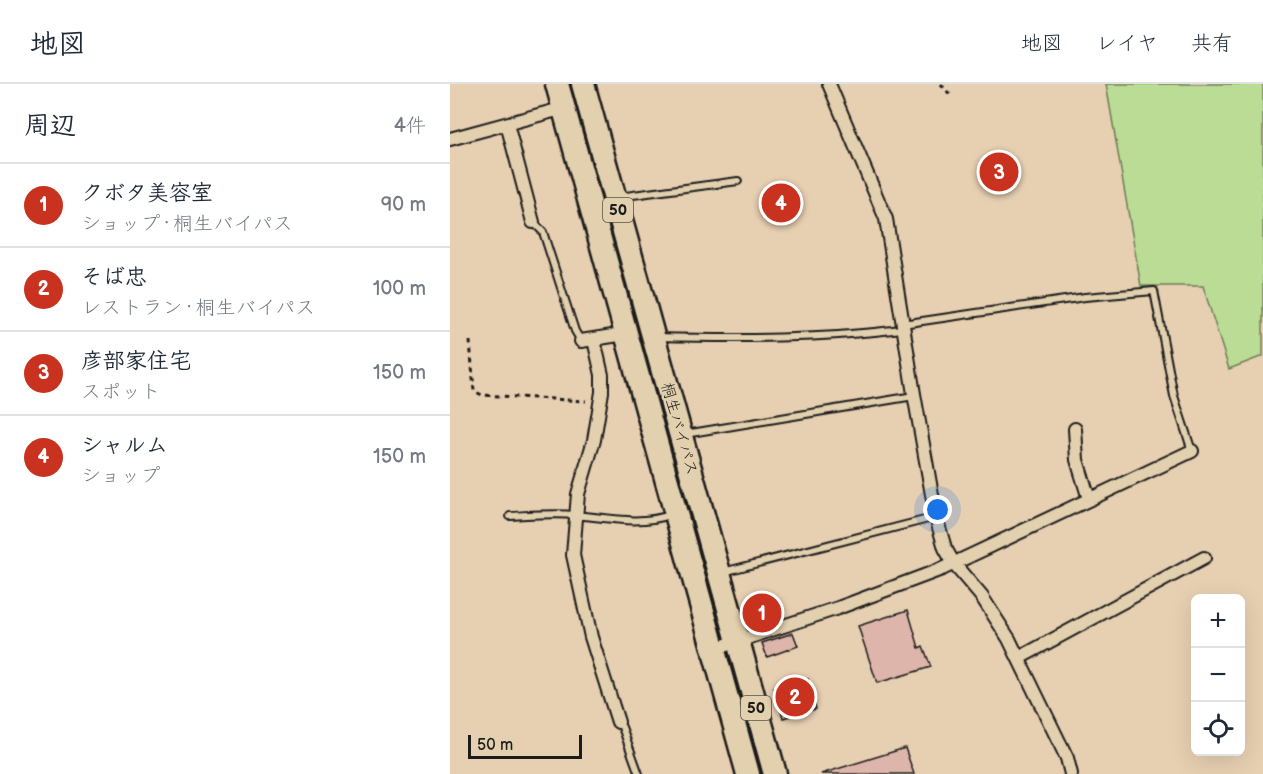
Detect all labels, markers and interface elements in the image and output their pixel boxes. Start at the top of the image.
text: 地図 [30,28,86,61]
text: 地図 [1021,31,1063,56]
text: レイヤ [1096,31,1158,56]
text: 共有 [1191,31,1233,56]
text: 周辺 [24,111,76,142]
text: 4件 [394,114,426,138]
pin: 3 [980,150,1018,194]
text: クボタ美容室 [81,180,213,207]
pin: 4 [762,180,800,226]
text: 1 [39,193,48,217]
text: 90 m [381,193,426,217]
road number: 50 [603,198,633,222]
text: ショップ · 桐生バイパス [81,212,293,236]
text: そば忠 [81,264,147,291]
text: 2 [38,277,49,301]
text: 100 m [373,277,426,301]
text: レストラン · 桐生バイパス [81,296,315,320]
text: 彦部家住宅 [81,348,191,375]
text: 3 [38,361,49,385]
text: 150 m [373,361,426,385]
text: スポット [81,380,161,404]
street label: 桐生バイパス [657,380,701,478]
text: シャルム [81,432,168,459]
text: 4 [38,445,49,469]
text: 150 m [373,445,426,469]
text: ショップ [81,464,160,488]
your location [923,495,952,524]
pin: 1 [742,590,782,636]
map controls [1191,594,1245,756]
button: + [1191,594,1245,648]
button: − [1191,648,1245,702]
pin: 2 [776,674,814,720]
road number: 50 [741,696,771,720]
button: locate [1191,702,1245,756]
scale bar [468,732,582,760]
text: 50 m [477,736,513,755]

